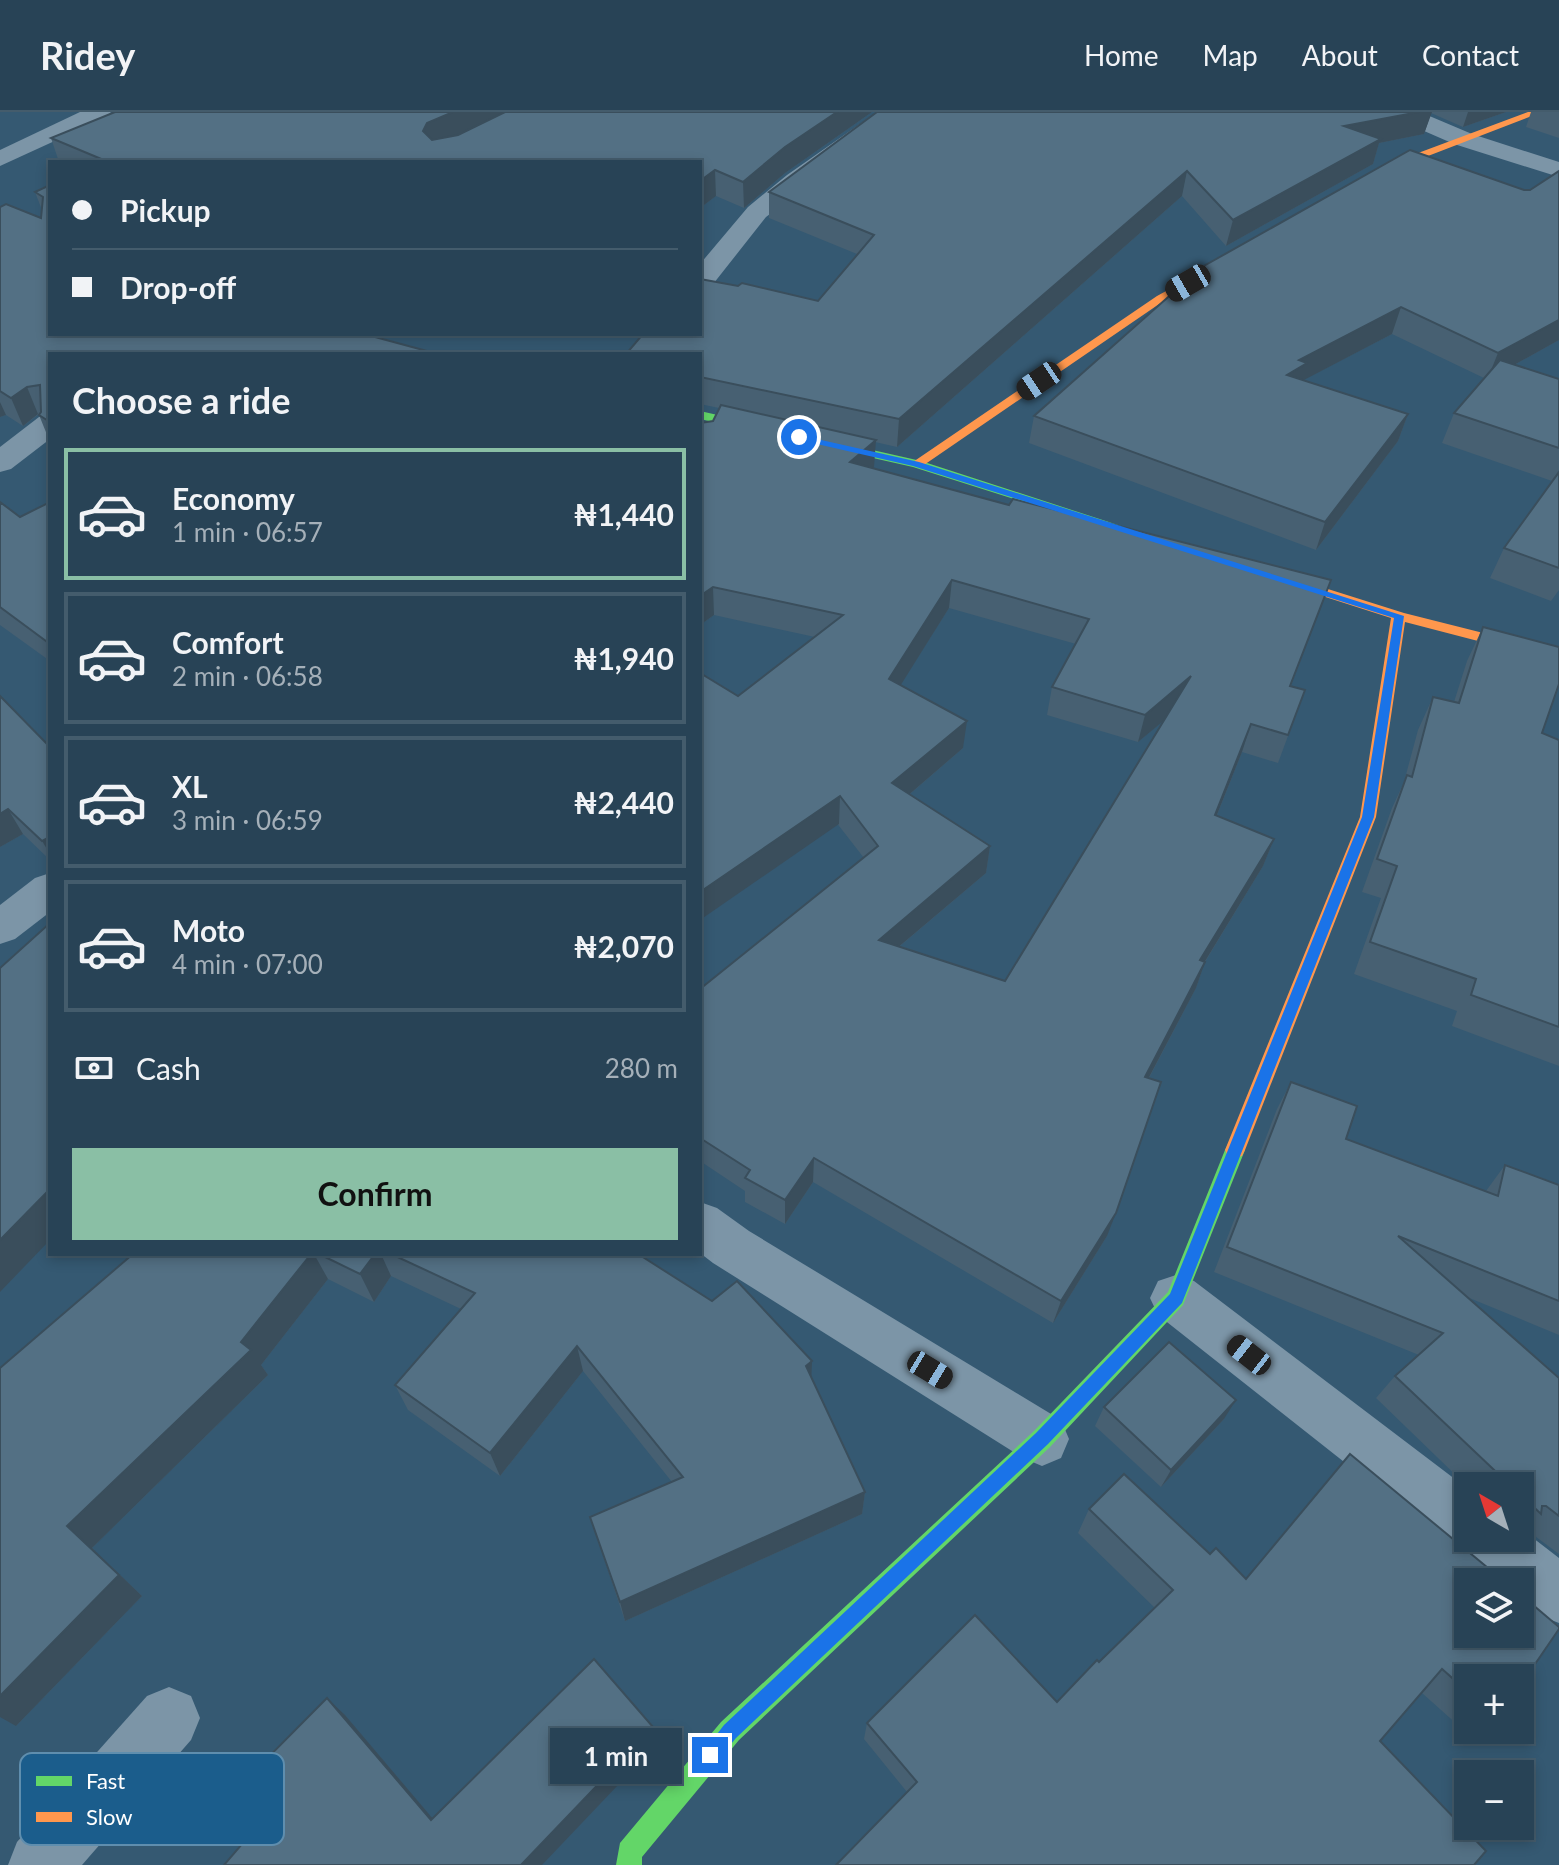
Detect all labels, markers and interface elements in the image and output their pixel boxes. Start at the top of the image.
text: Ridey [40,32,135,78]
text: Home [1084,38,1159,72]
text: Map [1203,38,1258,72]
text: About [1302,38,1378,72]
text: Contact [1422,38,1519,72]
text: Pickup [120,192,211,228]
car [1161,261,1215,305]
text: Drop-off [120,269,236,305]
car [1012,358,1066,404]
text: Choose a ride [72,378,291,422]
route start [781,419,817,455]
icon: car [76,478,148,550]
text: Economy [172,480,295,516]
text: ₦1,440 [573,496,674,532]
text: 1 min · 06:57 [172,516,323,548]
icon: car [76,622,148,694]
text: Comfort [172,624,284,660]
text: ₦1,940 [573,640,674,676]
text: 2 min · 06:58 [172,660,323,692]
icon: car [76,766,148,838]
text: XL [172,768,208,804]
text: ₦2,440 [573,784,674,820]
text: 3 min · 06:59 [172,804,323,836]
icon: car [76,910,148,982]
text: Moto [172,912,245,948]
text: ₦2,070 [573,928,674,964]
text: 4 min · 07:00 [172,948,323,980]
icon: cash [72,1046,116,1090]
text: Cash [136,1050,201,1086]
text: 280 m [605,1052,678,1084]
button: Confirm [72,1148,678,1240]
car [1223,1331,1275,1379]
car [903,1347,957,1393]
north arrow [1454,1472,1534,1552]
map controls [1454,1472,1534,1840]
button: layers [1454,1568,1534,1648]
button: + [1454,1664,1534,1744]
callout: 1 min [550,1727,682,1783]
route end [692,1737,728,1773]
text: 1 min [584,1740,648,1772]
legend [20,1753,284,1845]
button: − [1454,1760,1534,1840]
text: Fast [86,1767,125,1794]
text: Slow [86,1803,133,1830]

